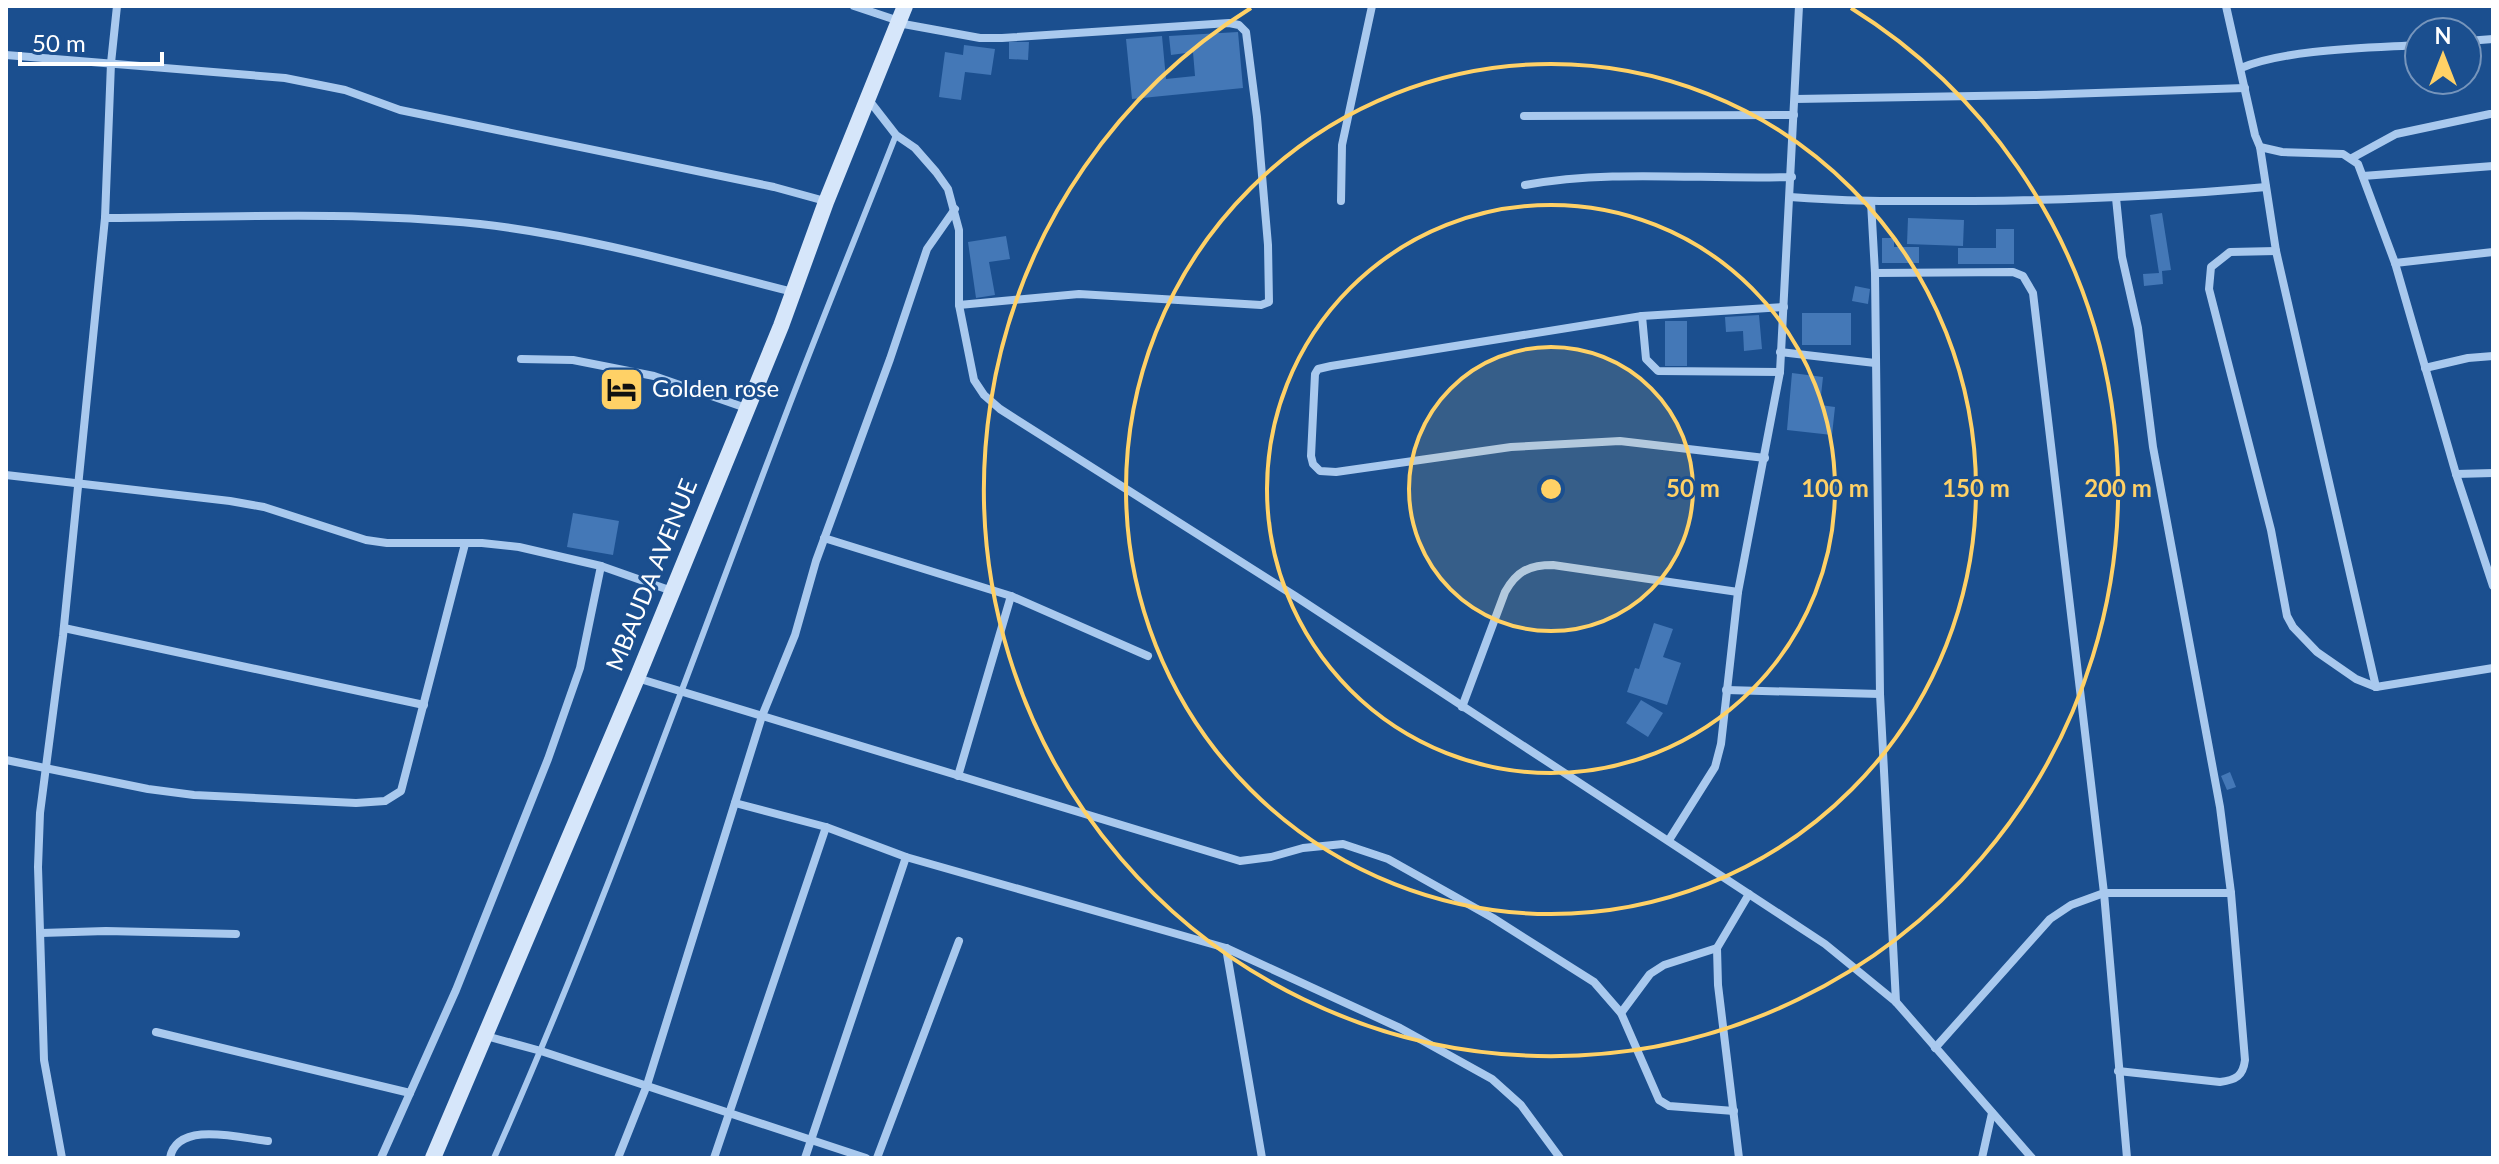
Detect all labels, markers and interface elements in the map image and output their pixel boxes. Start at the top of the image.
scale bar [20,16,162,66]
north arrow [2403,16,2483,96]
text: N [2435,22,2451,49]
text: 50 m [32,28,86,57]
hotel icon: Golden rose [597,365,645,413]
place label: Golden rose [652,373,779,402]
text: 50 m [1666,473,1720,502]
text: 100 m [1801,473,1869,502]
text: 150 m [1942,473,2010,502]
text: 200 m [2084,473,2152,502]
street label: MBAUDA AVENUE [599,474,702,675]
centre of rings [1537,475,1565,503]

